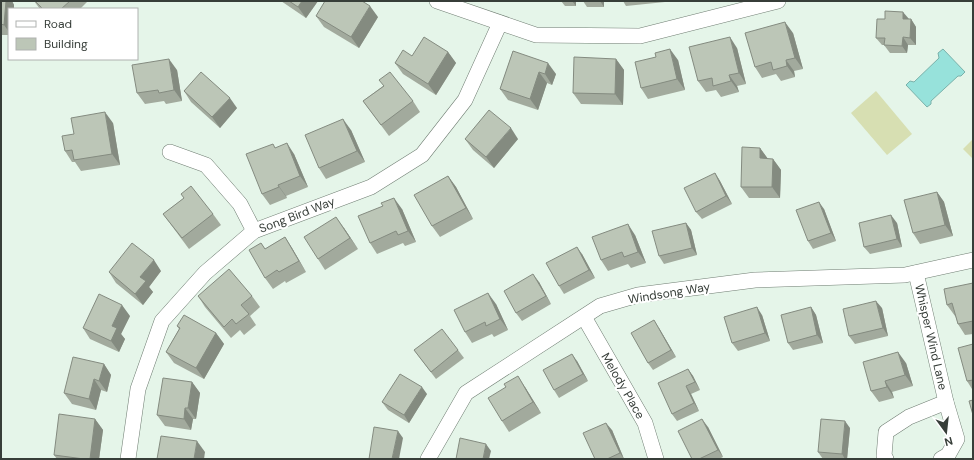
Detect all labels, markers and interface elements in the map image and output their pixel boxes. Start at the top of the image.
legend [8,8,138,60]
text: Road [44,16,72,32]
text: Building [44,36,88,52]
street label: Song Bird Way [257,193,337,237]
street label: Windsong Way [627,279,712,307]
street label: Whisper Wind Lane [911,283,951,392]
street label: Melody Place [598,350,649,422]
north arrow [926,412,966,452]
text: N [943,434,954,449]

